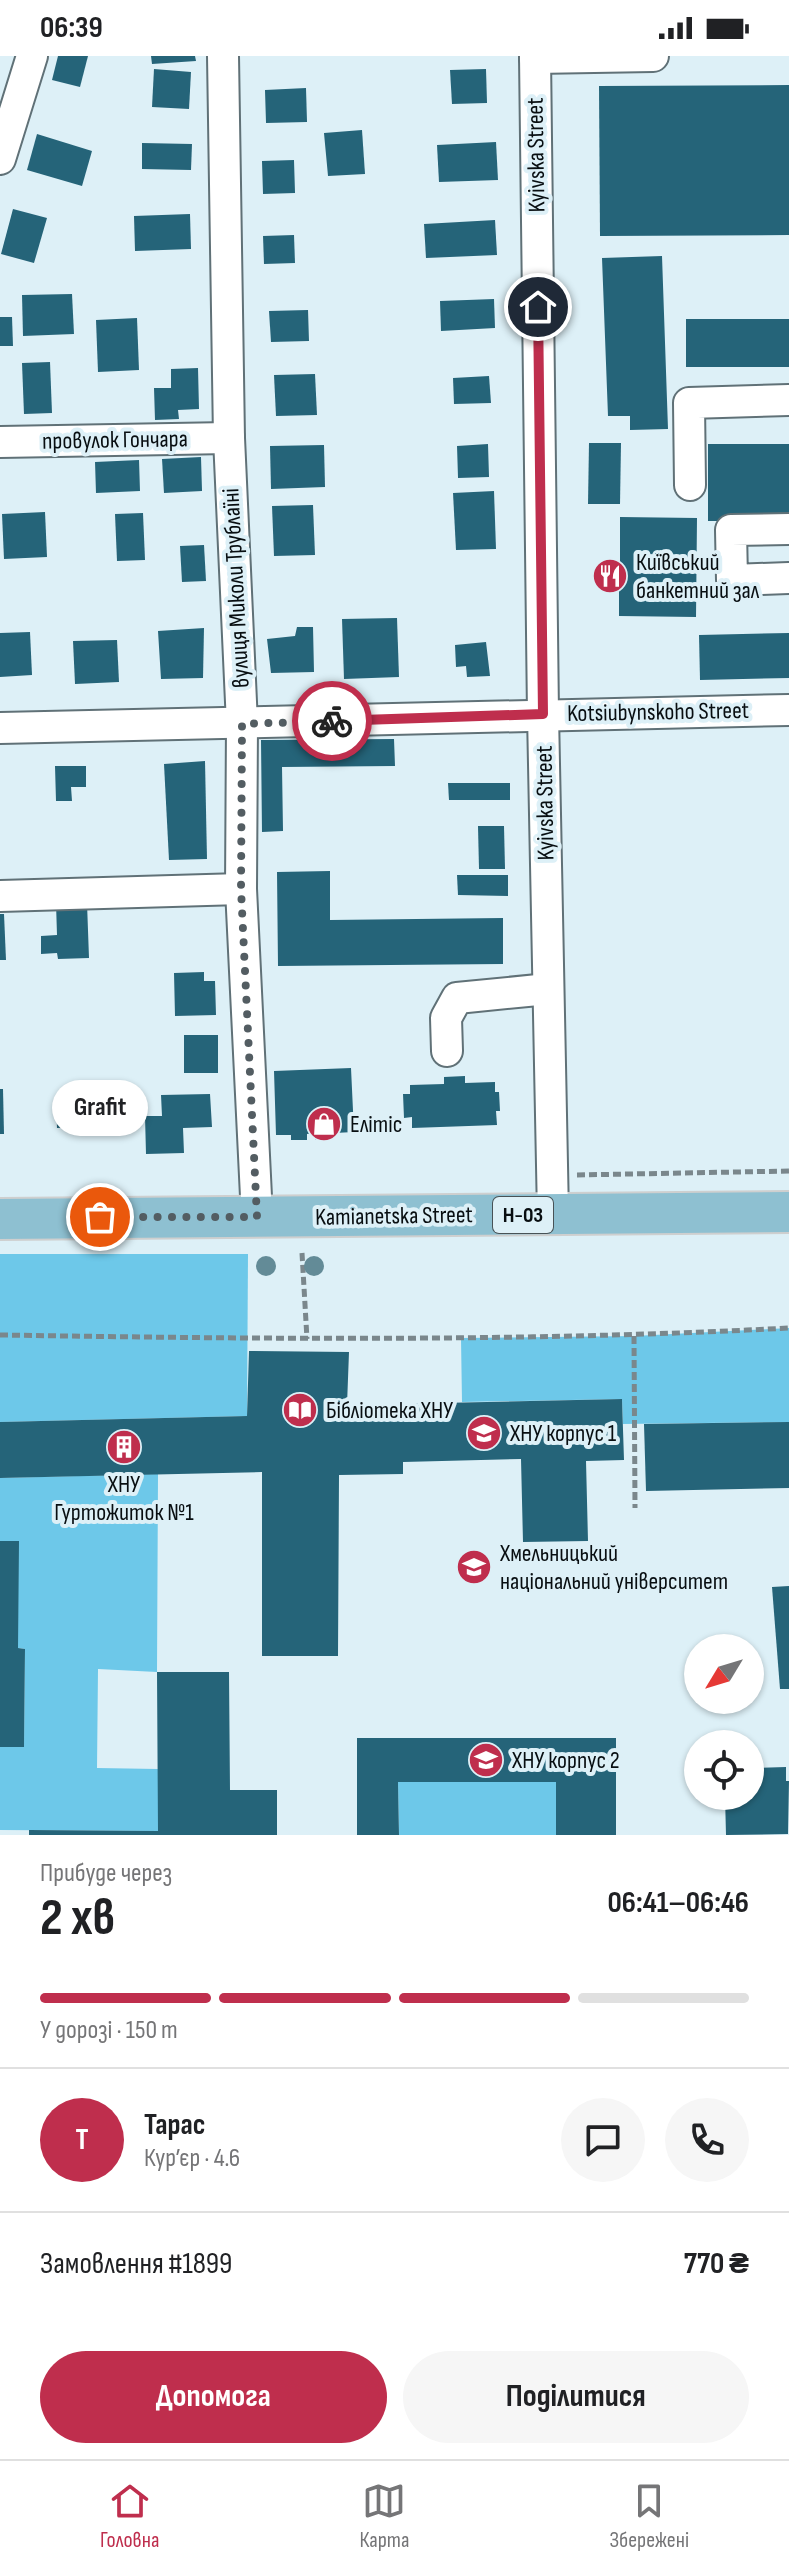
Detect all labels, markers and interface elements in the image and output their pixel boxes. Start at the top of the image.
text: 06:39 [40,10,103,46]
street label: Kyivska Street [521,97,551,213]
pin [504,273,572,341]
icon: home [516,285,560,329]
street label: провулок Гончара [42,424,188,456]
street label: вулиця Миколи Трублаїні [216,487,256,689]
place label: Київський банкетний зал [636,548,760,605]
restaurant icon: Київський банкетний зал [591,557,629,595]
courier [292,681,372,761]
street label: Kotsiubynskoho Street [567,696,749,728]
icon: bike [310,699,354,743]
street label: Kyivska Street [530,745,560,861]
callout: Grafit [52,1081,148,1137]
text: Grafit [74,1092,126,1123]
shop icon: Елітіс [305,1105,343,1143]
place label: Елітіс [350,1110,402,1139]
pin [66,1183,134,1251]
icon: bag [78,1195,122,1239]
road number: Н-03 [493,1197,553,1233]
street label: Kamianetska Street [315,1200,473,1232]
library icon: Бібліотека ХНУ [281,1391,319,1429]
place label: Бібліотека ХНУ [326,1396,453,1425]
school or university icon: ХНУ корпус 1 [465,1414,503,1452]
place label: ХНУ корпус 1 [509,1419,617,1448]
building icon: ХНУ Гуртожиток №1 [105,1428,143,1466]
place label: ХНУ Гуртожиток №1 [54,1470,194,1527]
place label: Хмельницький національний університет [499,1539,728,1596]
school or university icon: Хмельницький національний університет [455,1548,493,1586]
north arrow [684,1634,764,1714]
map controls [684,1634,764,1810]
button: locate [684,1730,764,1810]
school or university icon: ХНУ корпус 2 [467,1741,505,1779]
place label: ХНУ корпус 2 [511,1746,620,1775]
text: Прибуде через [40,1858,172,1889]
text: 06:41–06:46 [608,1885,749,1921]
text: 2 хв [40,1887,115,1950]
text: У дорозі · 150 m [40,2015,178,2046]
button: chat [561,2098,645,2182]
button: phone [665,2098,749,2182]
text: Тарас [144,2107,205,2143]
text: Т [75,2122,89,2158]
text: Кур’єр · 4.6 [144,2143,240,2174]
text: Замовлення #1899 [40,2246,232,2282]
text: 770 ₴ [684,2246,749,2282]
button: Допомога [40,2351,387,2443]
button: Поділитися [403,2351,749,2443]
tab: Головна [100,2479,159,2554]
tab: Карта [359,2479,409,2554]
tab: Збережені [609,2479,689,2554]

